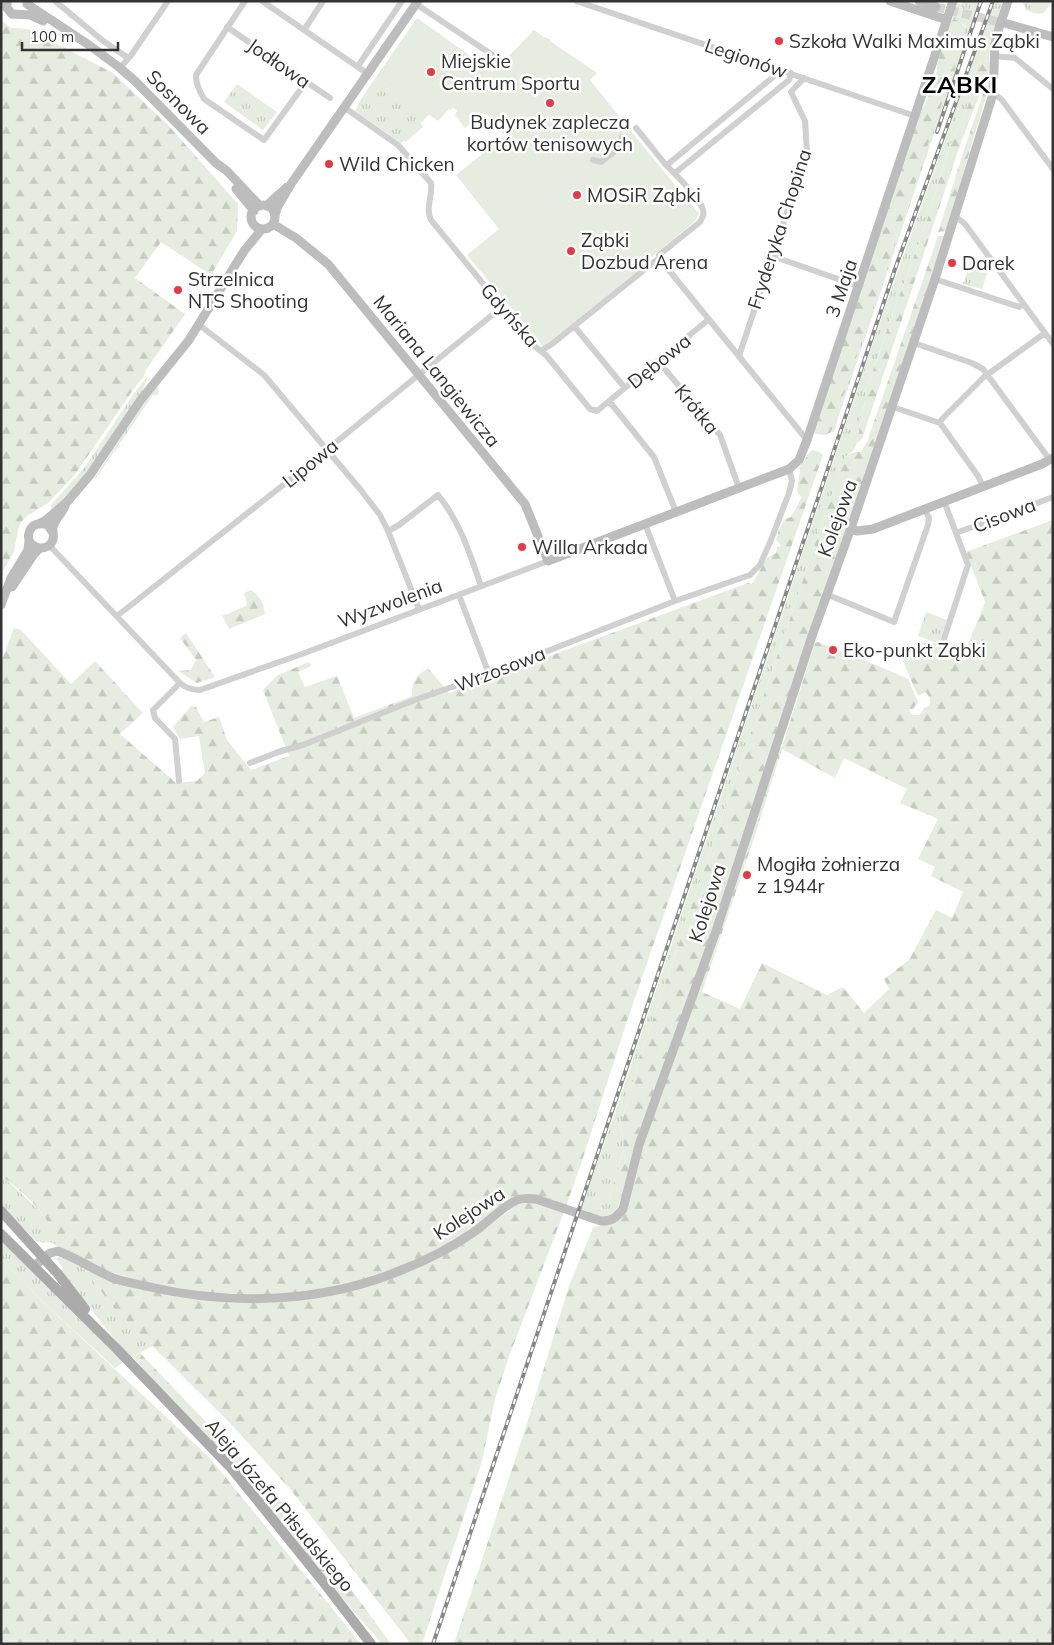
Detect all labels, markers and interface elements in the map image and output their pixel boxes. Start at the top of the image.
scale bar [22,20,119,52]
text: 100 m [30,27,74,46]
place label: Szkoła Walki Maximus Ząbki [789,29,1040,53]
street label: Jodłowa [243,33,315,93]
street label: Legionów [702,33,790,83]
marker: Szkoła Walki Maximus Ząbki [773,35,785,47]
place label: Miejskie Centrum Sportu [441,49,580,95]
street label: Sosnowa [142,65,216,139]
marker: Miejskie Centrum Sportu [425,66,437,78]
district label: ZĄBKI [922,69,998,99]
marker: Budynek zaplecza kortów tenisowych [544,97,556,109]
place label: Budynek zaplecza kortów tenisowych [467,110,633,156]
street label: Fryderyka Chopina [742,146,816,312]
place label: Wild Chicken [339,152,455,176]
marker: Wild Chicken [323,158,335,170]
place label: MOSiR Ząbki [587,183,701,207]
marker: MOSiR Ząbki [571,189,583,201]
place label: Ząbki Dozbud Arena [581,228,708,274]
marker: Ząbki Dozbud Arena [565,245,577,257]
place label: Darek [962,251,1015,275]
street label: 3 Maja [820,256,862,320]
marker: Darek [946,257,958,269]
place label: Strzelnica NTS Shooting [188,267,308,313]
street label: Gdyńska [476,278,544,352]
marker: Strzelnica NTS Shooting [172,284,184,296]
street label: Mariana Langiewicza [368,290,506,452]
street label: Dębowa [623,328,695,394]
street label: Krótka [670,379,724,439]
street label: Lipowa [277,433,343,493]
street label: Kolejowa [812,476,862,560]
street label: Cisowa [969,492,1039,538]
place label: Willa Arkada [532,535,648,559]
marker: Willa Arkada [516,541,528,553]
street label: Wyzwolenia [334,573,446,633]
place label: Eko-punkt Ząbki [843,638,986,662]
street label: Wrzosowa [451,641,549,697]
marker: Eko-punkt Ząbki [827,644,839,656]
place label: Mogiła żołnierza z 1944r [757,852,900,898]
street label: Kolejowa [683,861,731,945]
marker: Mogiła żołnierza z 1944r [741,869,753,881]
street label: Kolejowa [429,1181,509,1245]
street label: Aleja Józefa Piłsudskiego [200,1413,360,1597]

